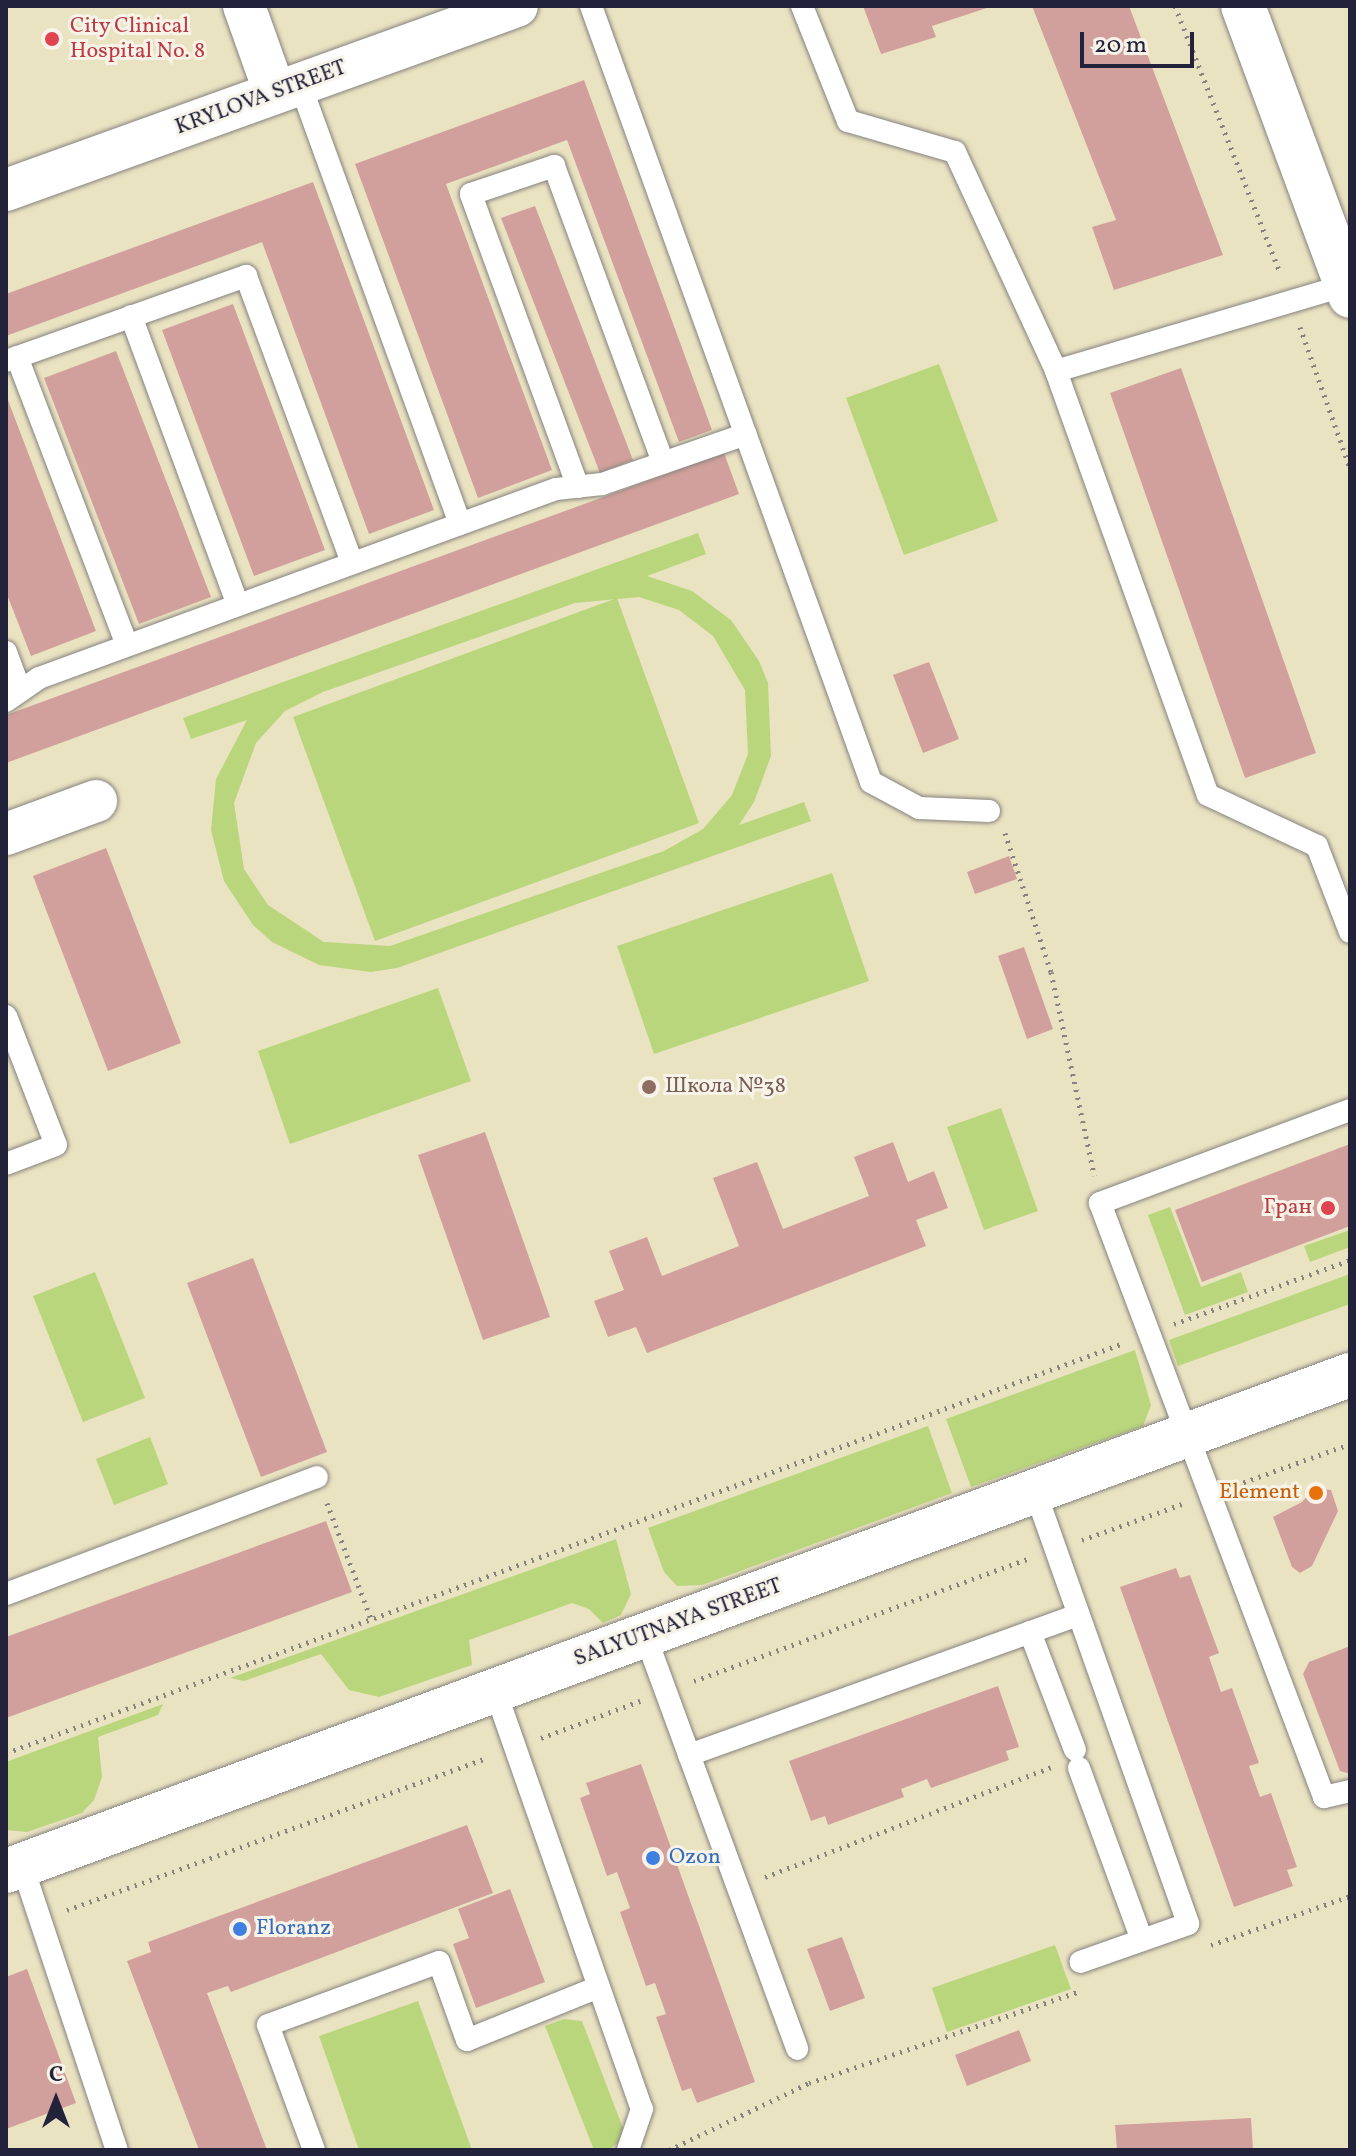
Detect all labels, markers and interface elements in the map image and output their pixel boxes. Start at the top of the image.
place label: City Clinical Hospital No. 8 [70,13,205,64]
scale bar [1084,16,1198,66]
marker: City Clinical Hospital No. 8 [41,28,63,50]
text: 20 m [1094,29,1147,63]
street label: KRYLOVA STREET [172,55,350,141]
place label: Школа №38 [665,1074,786,1100]
marker: Школа №38 [640,1078,658,1096]
place label: Гран [1264,1195,1312,1221]
marker: Гран [1319,1199,1337,1217]
place label: Element [1219,1480,1300,1506]
marker: Element [1307,1484,1325,1502]
street label: SALYUTNAYA STREET [570,1573,786,1673]
place label: Ozon [669,1845,721,1871]
marker: Ozon [644,1849,662,1867]
place label: Floranz [256,1916,331,1942]
marker: Floranz [231,1920,249,1938]
north arrow [16,2060,96,2140]
text: С [49,2060,63,2091]

